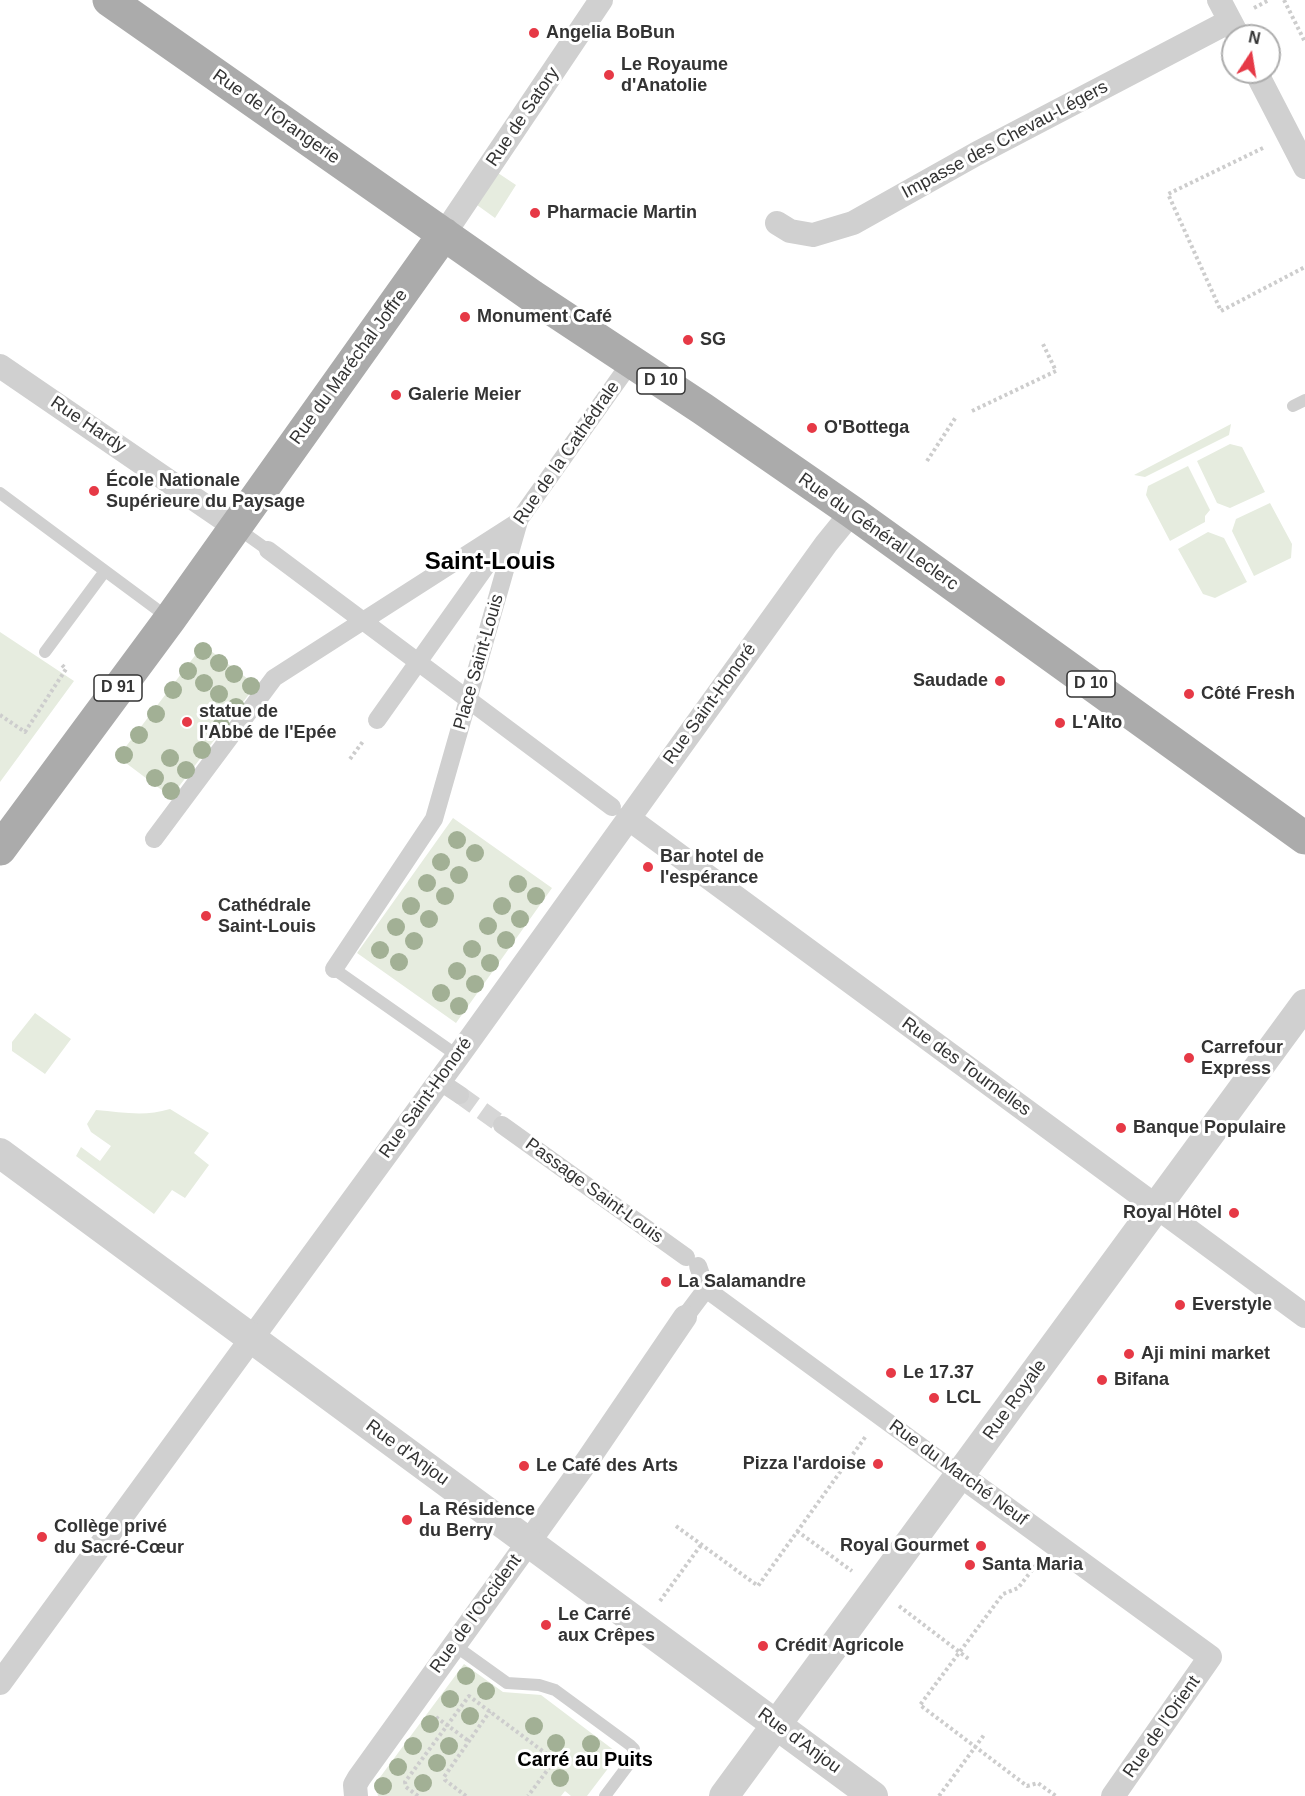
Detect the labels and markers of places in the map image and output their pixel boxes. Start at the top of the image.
place label: Angelia BoBun [546,22,675,44]
marker: Angelia BoBun [527,26,541,40]
place label: Le Royaume d'Anatolie [621,54,728,97]
marker: Le Royaume d'Anatolie [602,68,616,82]
place label: Pharmacie Martin [547,202,697,224]
marker: Pharmacie Martin [528,206,542,220]
place label: Monument Café [477,306,612,328]
marker: Monument Café [458,310,472,324]
place label: SG [700,329,726,351]
marker: SG [681,333,695,347]
place label: Galerie Meier [408,384,521,406]
marker: Galerie Meier [389,388,403,402]
place label: O'Bottega [824,417,909,439]
marker: O'Bottega [805,421,819,435]
place label: École Nationale Supérieure du Paysage [106,470,305,512]
marker: École Nationale Supérieure du Paysage [87,484,101,498]
place label: Saudade [913,670,988,692]
marker: Saudade [993,674,1007,688]
place label: Côté Fresh [1201,683,1295,705]
marker: Côté Fresh [1182,687,1196,701]
place label: statue de l'Abbé de l'Epée [199,701,337,744]
place label: L'Alto [1072,712,1122,734]
marker: statue de l'Abbé de l'Epée [180,715,194,729]
marker: L'Alto [1053,716,1067,730]
place label: Bar hotel de l'espérance [660,846,764,888]
marker: Bar hotel de l'espérance [641,860,655,874]
place label: Cathédrale Saint-Louis [218,895,316,938]
marker: Cathédrale Saint-Louis [199,909,213,923]
place label: Carrefour Express [1201,1037,1283,1080]
marker: Carrefour Express [1182,1051,1196,1065]
place label: Banque Populaire [1133,1117,1286,1139]
marker: Banque Populaire [1114,1121,1128,1135]
place label: Royal Hôtel [1123,1202,1222,1224]
marker: Royal Hôtel [1227,1206,1241,1220]
place label: La Salamandre [678,1271,806,1293]
marker: La Salamandre [659,1275,673,1289]
place label: Everstyle [1192,1294,1272,1316]
marker: Everstyle [1173,1298,1187,1312]
place label: Aji mini market [1141,1343,1270,1365]
marker: Aji mini market [1122,1347,1136,1361]
place label: Le 17.37 [903,1362,974,1384]
marker: Le 17.37 [884,1366,898,1380]
place label: Bifana [1114,1369,1169,1391]
marker: Bifana [1095,1373,1109,1387]
place label: LCL [946,1387,981,1409]
marker: LCL [927,1391,941,1405]
place label: Pizza l'ardoise [743,1453,866,1475]
place label: Le Café des Arts [536,1455,678,1477]
marker: Pizza l'ardoise [871,1457,885,1471]
marker: Le Café des Arts [517,1459,531,1473]
place label: La Résidence du Berry [419,1499,535,1541]
marker: La Résidence du Berry [400,1513,414,1527]
place label: Collège privé du Sacré-Cœur [54,1516,184,1558]
marker: Collège privé du Sacré-Cœur [35,1530,49,1544]
place label: Royal Gourmet [840,1535,969,1557]
marker: Royal Gourmet [974,1539,988,1553]
place label: Santa Maria [982,1554,1083,1576]
marker: Santa Maria [963,1558,977,1572]
place label: Le Carré aux Crêpes [558,1604,655,1646]
marker: Le Carré aux Crêpes [539,1618,553,1632]
place label: Crédit Agricole [775,1635,904,1657]
marker: Crédit Agricole [756,1639,770,1653]

